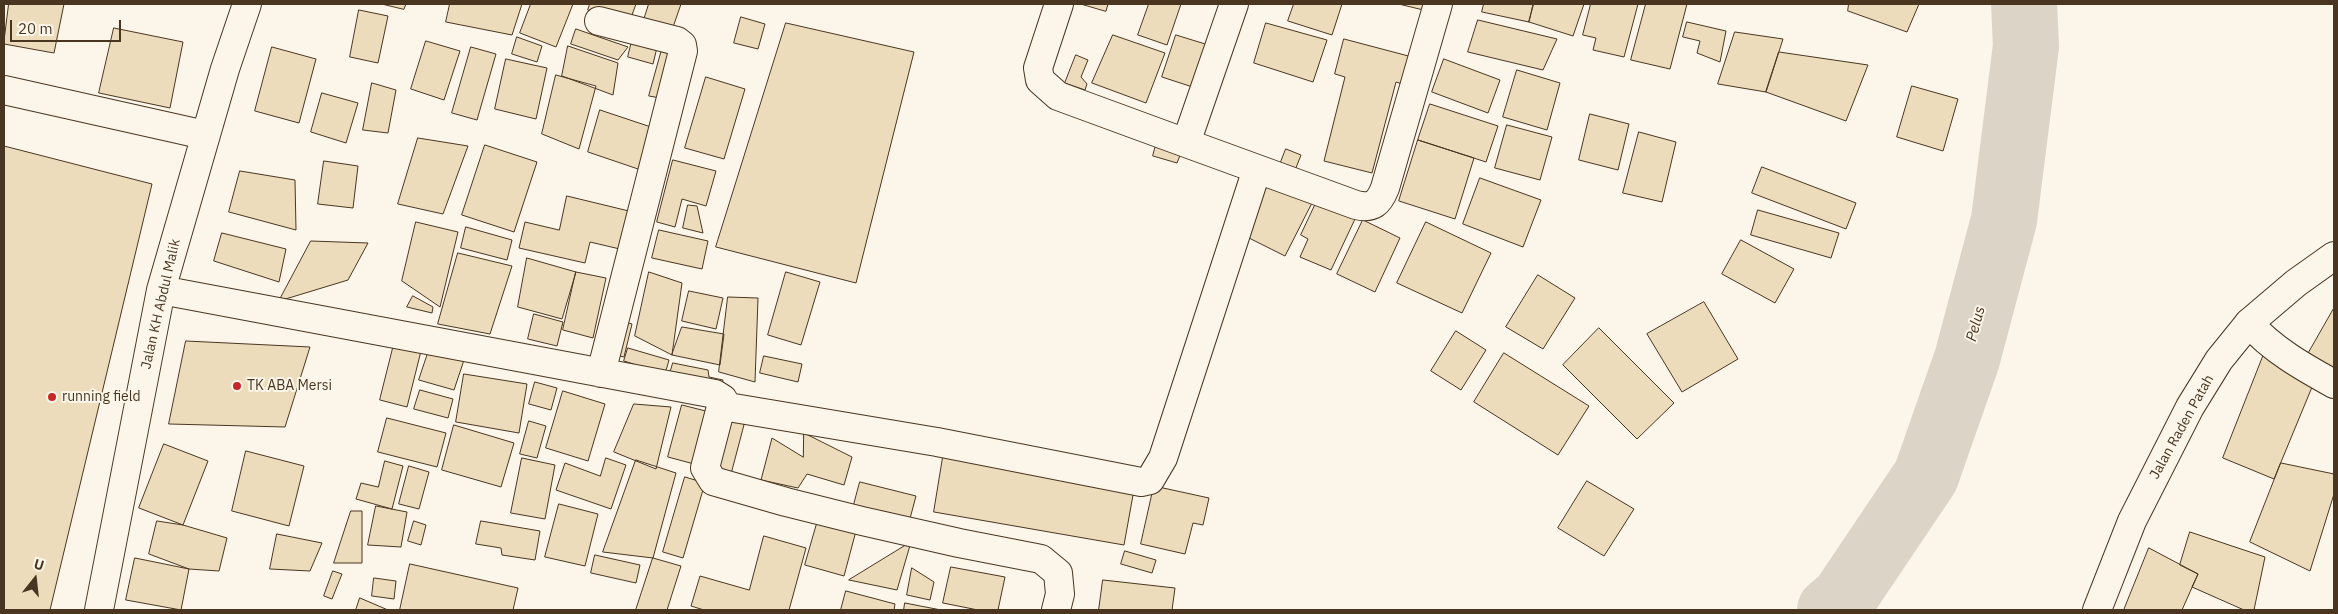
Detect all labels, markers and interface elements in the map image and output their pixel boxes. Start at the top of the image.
scale bar [12,10,124,42]
text: 20 m [18,19,53,38]
street label: Jalan KH Abdul Malik [138,237,184,371]
water label: Pelus [1963,304,1989,344]
street label: Jalan Raden Patah [2146,372,2218,482]
place label: TK ABA Mersi [247,378,332,394]
marker: TK ABA Mersi [231,380,243,392]
place label: running field [62,389,141,405]
marker: running field [46,391,58,403]
north arrow [10,554,60,604]
text: U [32,555,46,575]

